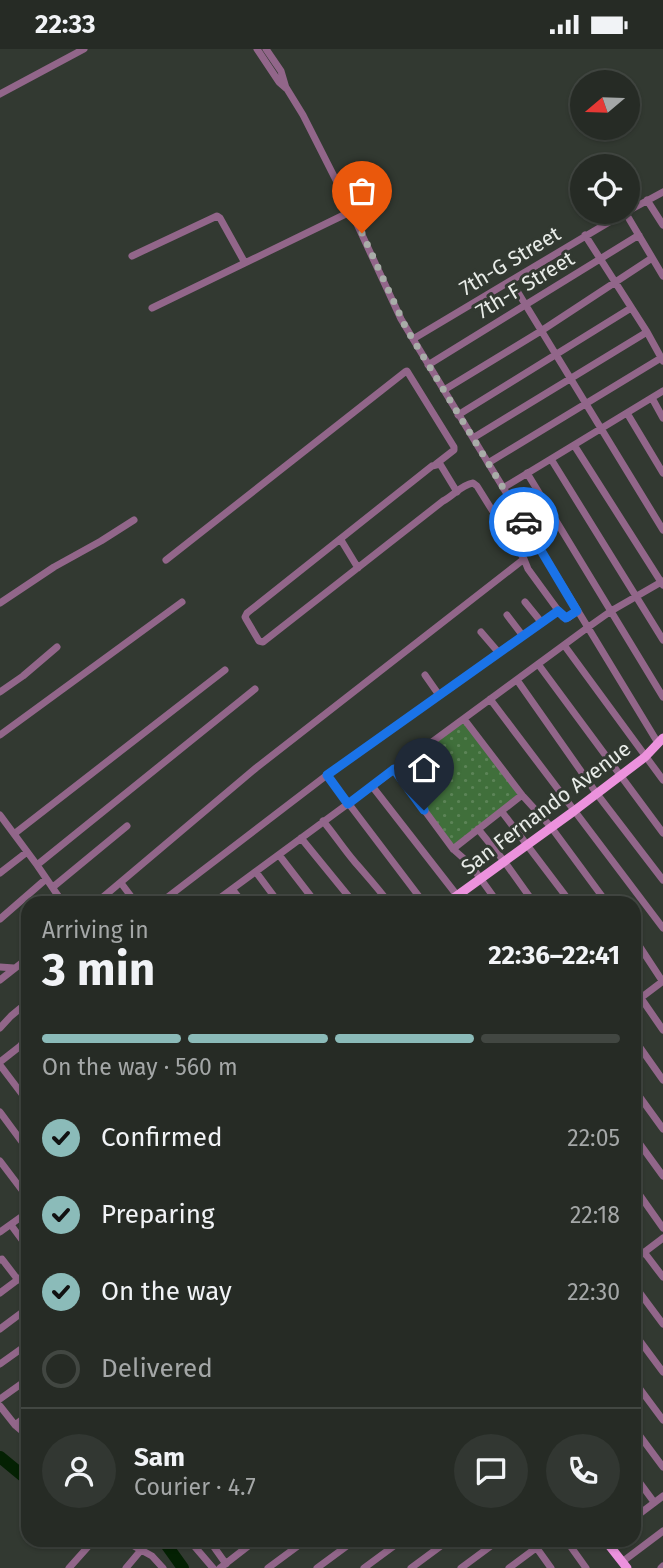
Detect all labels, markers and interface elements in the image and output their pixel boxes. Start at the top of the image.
text: 22:33 [35,9,96,40]
north arrow [570,70,640,140]
map controls [570,70,640,224]
button: locate [570,154,640,224]
pin [332,161,392,233]
icon: bag [343,172,381,210]
street label: 7th-G Street [455,220,566,301]
street label: 7th-F Street [471,245,579,325]
courier [489,487,559,557]
icon: car [505,503,543,541]
street label: San Fernando Avenue [456,736,636,880]
pin [394,738,454,810]
icon: home [405,749,443,787]
text: Arriving in [42,916,149,944]
text: 22:36–22:41 [488,940,620,971]
text: 3 min [42,942,155,997]
text: On the way · 560 m [42,1053,238,1081]
icon: check [42,1119,80,1157]
text: Confirmed [101,1122,222,1153]
text: 22:05 [567,1124,620,1152]
icon: check [42,1196,80,1234]
text: Preparing [101,1199,214,1230]
text: 22:18 [570,1201,620,1229]
icon: check [42,1273,80,1311]
text: On the way [101,1276,232,1307]
text: 22:30 [567,1278,620,1306]
text: Delivered [101,1353,213,1384]
button: person [42,1434,116,1508]
button: chat [454,1434,528,1508]
button: phone [546,1434,620,1508]
text: Sam [134,1442,185,1473]
text: Courier · 4.7 [134,1473,256,1501]

